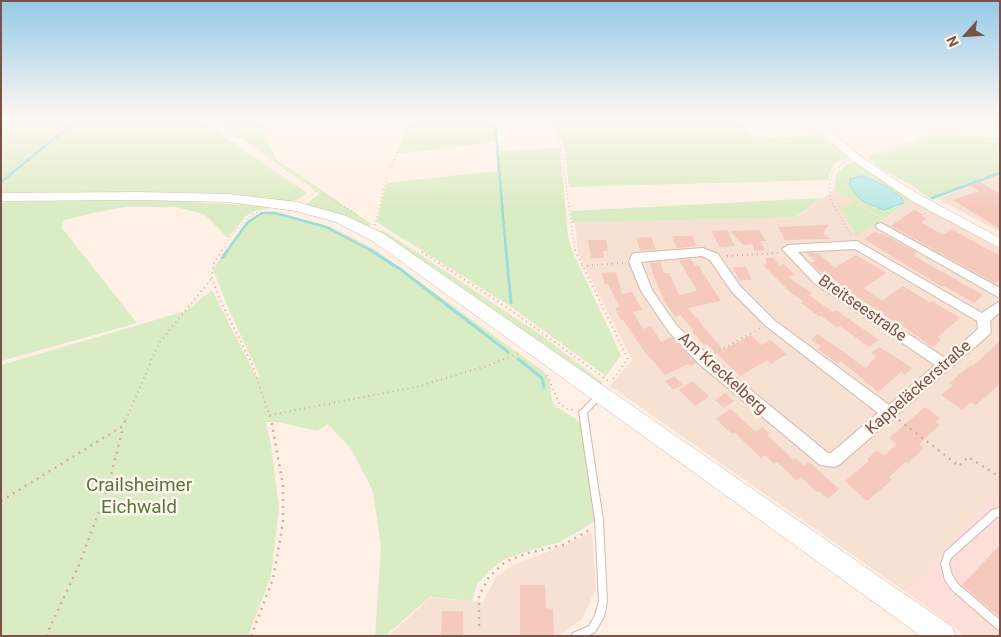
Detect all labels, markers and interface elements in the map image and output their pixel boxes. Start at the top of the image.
north arrow [941,10,991,60]
text: N [943,34,962,50]
street label: Breitseestraße [814,271,910,347]
street label: Am Kreckelberg [674,329,770,419]
street label: Kappeläckerstraße [862,337,976,439]
park label: Crailsheimer Eichwald [86,475,192,519]

